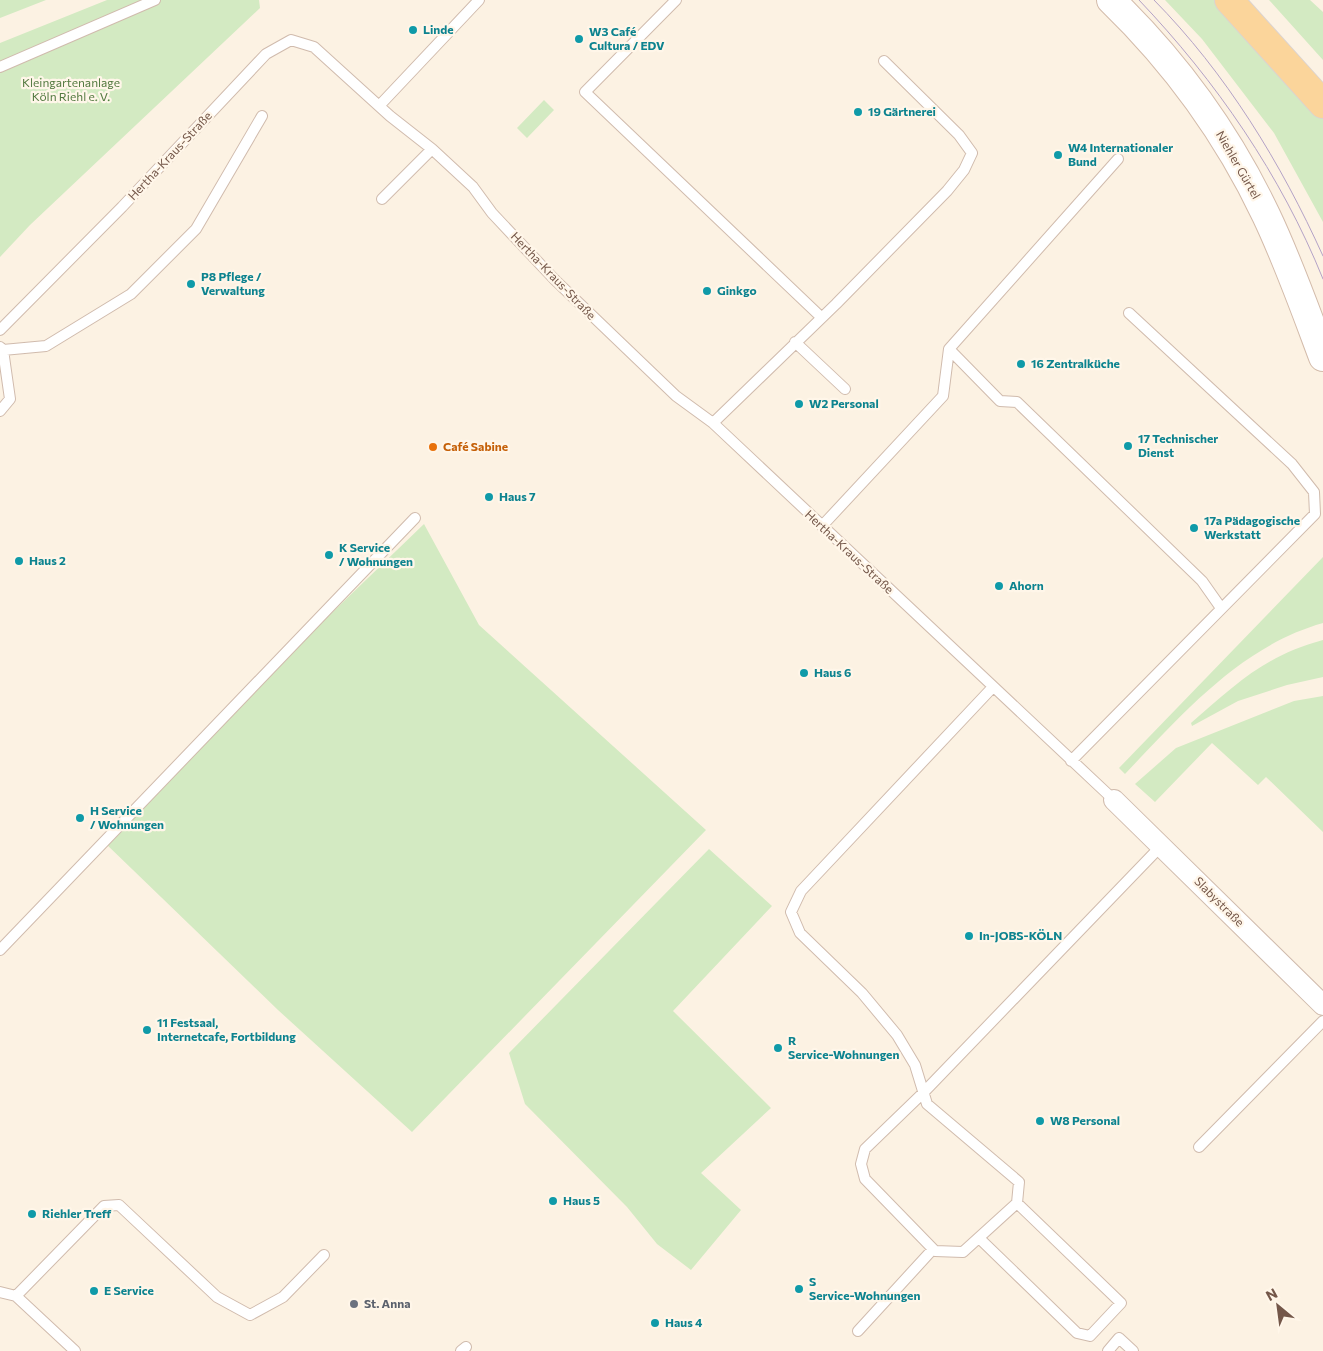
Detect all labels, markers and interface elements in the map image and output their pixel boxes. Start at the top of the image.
place label: Linde [423,22,454,36]
marker: Linde [407,24,419,36]
place label: W3 Café Cultura / EDV [589,24,665,52]
marker: W3 Café Cultura / EDV [573,33,585,45]
park label: Kleingartenanlage Köln Riehl e. V. [22,75,120,103]
place label: 19 Gärtnerei [868,104,936,118]
marker: 19 Gärtnerei [852,106,864,118]
street label: Hertha-Kraus-Straße [125,108,214,202]
street label: Niehler Gürtel [1214,128,1264,201]
place label: W4 Internationaler Bund [1068,140,1173,168]
marker: W4 Internationaler Bund [1052,149,1064,161]
street label: Hertha-Kraus-Straße [508,229,599,322]
place label: P8 Pflege / Verwaltung [201,269,265,297]
marker: P8 Pflege / Verwaltung [185,278,197,290]
place label: Ginkgo [717,283,757,297]
marker: Ginkgo [701,285,713,297]
place label: 16 Zentralküche [1031,356,1120,370]
marker: 16 Zentralküche [1015,358,1027,370]
place label: W2 Personal [809,396,879,410]
marker: W2 Personal [793,398,805,410]
place label: 17 Technischer Dienst [1138,431,1218,459]
place label: Café Sabine [443,439,508,453]
marker: 17 Technischer Dienst [1122,440,1134,452]
marker: Café Sabine [427,441,439,453]
place label: Haus 7 [499,489,536,503]
marker: Haus 7 [483,491,495,503]
street label: Hertha-Kraus-Straße [803,507,897,596]
place label: 17a Pädagogische Werkstatt [1204,513,1300,541]
marker: 17a Pädagogische Werkstatt [1188,522,1200,534]
place label: K Service / Wohnungen [339,540,413,568]
marker: K Service / Wohnungen [323,549,335,561]
place label: Haus 2 [29,553,66,567]
marker: Haus 2 [13,555,25,567]
place label: Ahorn [1009,578,1044,592]
marker: Ahorn [993,580,1005,592]
place label: Haus 6 [814,665,851,679]
marker: Haus 6 [798,667,810,679]
place label: H Service / Wohnungen [90,803,164,831]
marker: H Service / Wohnungen [74,812,86,824]
street label: Slabystraße [1192,874,1247,929]
place label: In-JOBS-KÖLN [979,928,1062,943]
marker: In-JOBS-KÖLN [963,930,975,942]
place label: 11 Festsaal, Internetcafe, Fortbildung [157,1015,296,1043]
marker: 11 Festsaal, Internetcafe, Fortbildung [141,1024,153,1036]
place label: R Service-Wohnungen [788,1033,899,1061]
marker: R Service-Wohnungen [772,1042,784,1054]
place label: W8 Personal [1050,1113,1120,1127]
marker: W8 Personal [1034,1115,1046,1127]
place label: Haus 5 [563,1193,600,1207]
marker: Haus 5 [547,1195,559,1207]
place label: Riehler Treff [42,1206,112,1220]
marker: Riehler Treff [26,1208,38,1220]
place label: S Service-Wohnungen [809,1274,920,1302]
north arrow [1253,1281,1303,1331]
place label: E Service [104,1283,154,1297]
marker: S Service-Wohnungen [793,1283,805,1295]
text: N [1263,1284,1280,1304]
marker: E Service [88,1285,100,1297]
place label: St. Anna [364,1296,410,1310]
marker: St. Anna [348,1298,360,1310]
place label: Haus 4 [665,1315,703,1329]
marker: Haus 4 [649,1317,661,1329]

